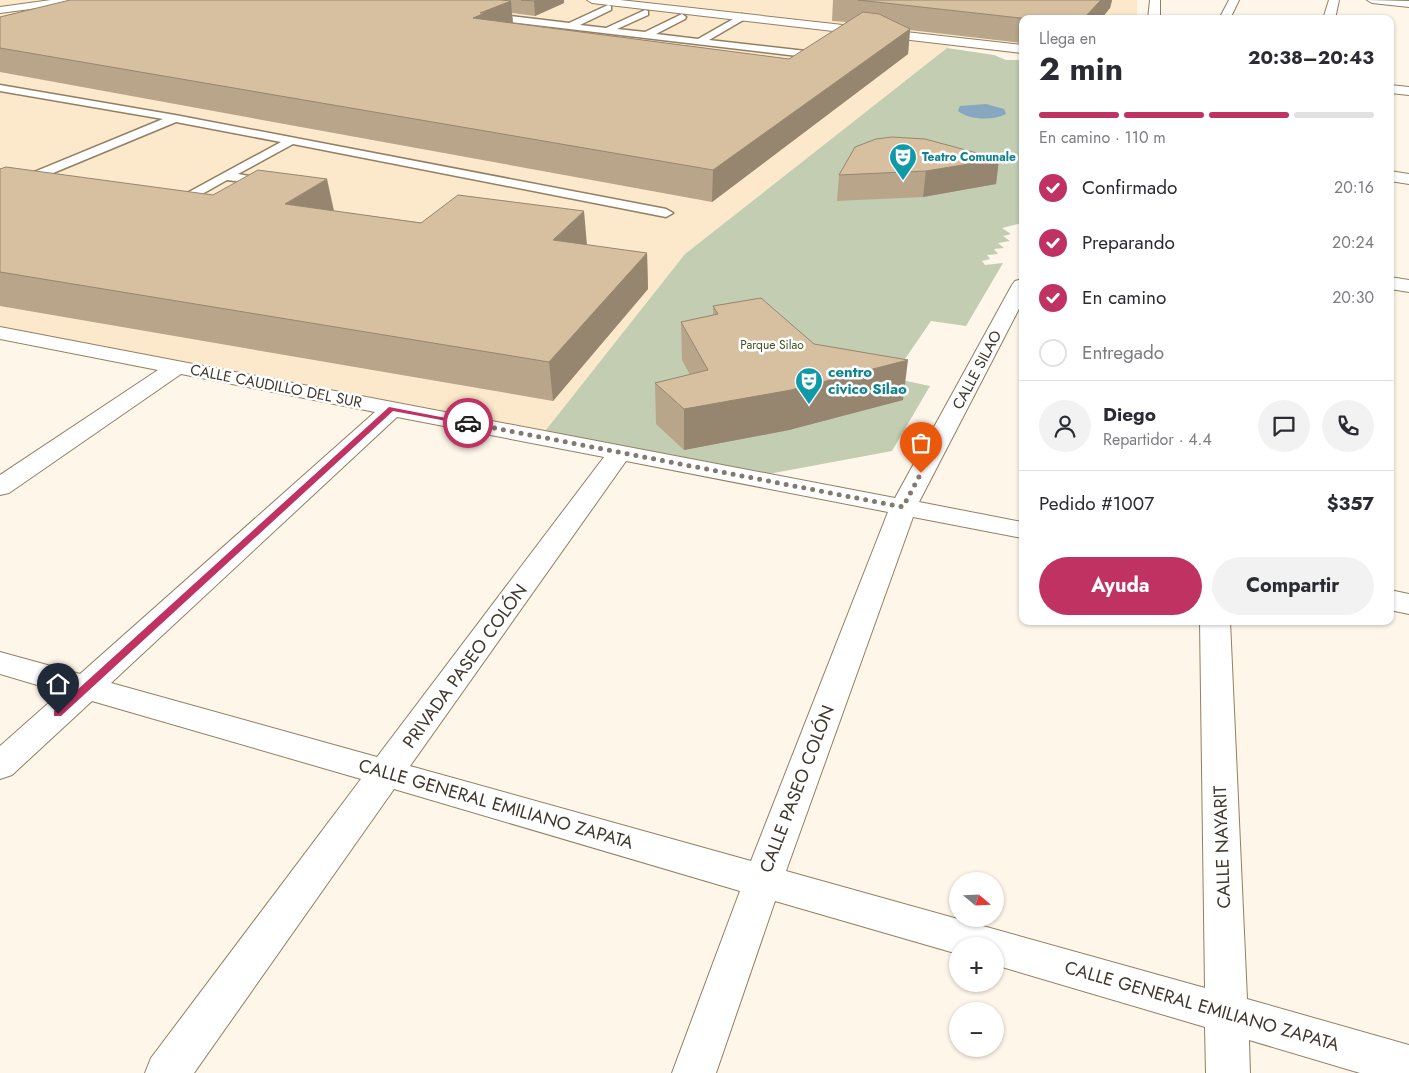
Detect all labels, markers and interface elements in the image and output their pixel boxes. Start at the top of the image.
text: Llega en [1039,27,1096,50]
text: 20:38–20:43 [1248,44,1374,71]
text: 2 min [1039,46,1123,92]
text: En camino · 110 m [1039,126,1166,149]
theatre icon: Teatro Comunale [888,142,918,181]
place label: Teatro Comunale [922,148,1016,166]
icon: check [1039,174,1067,202]
text: Confirmado [1082,174,1177,201]
text: 20:16 [1334,176,1374,199]
icon: check [1039,229,1067,257]
text: Preparando [1082,229,1175,256]
text: 20:24 [1332,231,1374,254]
icon: check [1039,284,1067,312]
text: En camino [1082,284,1166,311]
text: 20:30 [1332,286,1374,309]
street label: CALLE SILAO [947,326,1007,413]
park label: Parque Silao [740,336,804,354]
text: Entregado [1082,339,1164,366]
street label: CALLE CAUDILLO DEL SUR [188,359,364,414]
place label: centro civico Silao [828,361,907,400]
theatre icon: centro civico Silao [794,366,824,405]
courier [443,398,493,448]
button: person [1039,400,1091,452]
button: chat [1258,400,1310,452]
button: phone [1322,400,1374,452]
text: Diego [1103,401,1156,428]
icon: car [454,409,482,437]
pin [900,422,942,473]
text: Repartidor · 4.4 [1103,428,1212,451]
icon: bag [907,429,935,457]
text: Pedido #1007 [1039,490,1154,517]
text: $357 [1327,490,1374,517]
button: Ayuda [1039,557,1202,615]
button: Compartir [1212,557,1374,615]
street label: PRIVADA PASEO COLÓN [396,578,534,754]
pin [37,663,79,714]
icon: home [44,670,72,698]
street label: CALLE PASEO COLÓN [753,701,841,877]
street label: CALLE GENERAL EMILIANO ZAPATA [356,752,637,856]
street label: CALLE NAYARIT [1207,784,1237,909]
north arrow [949,872,1004,928]
map controls [949,872,1004,1057]
button: + [949,937,1004,992]
street label: CALLE GENERAL EMILIANO ZAPATA [1062,954,1343,1058]
button: − [949,1002,1004,1057]

